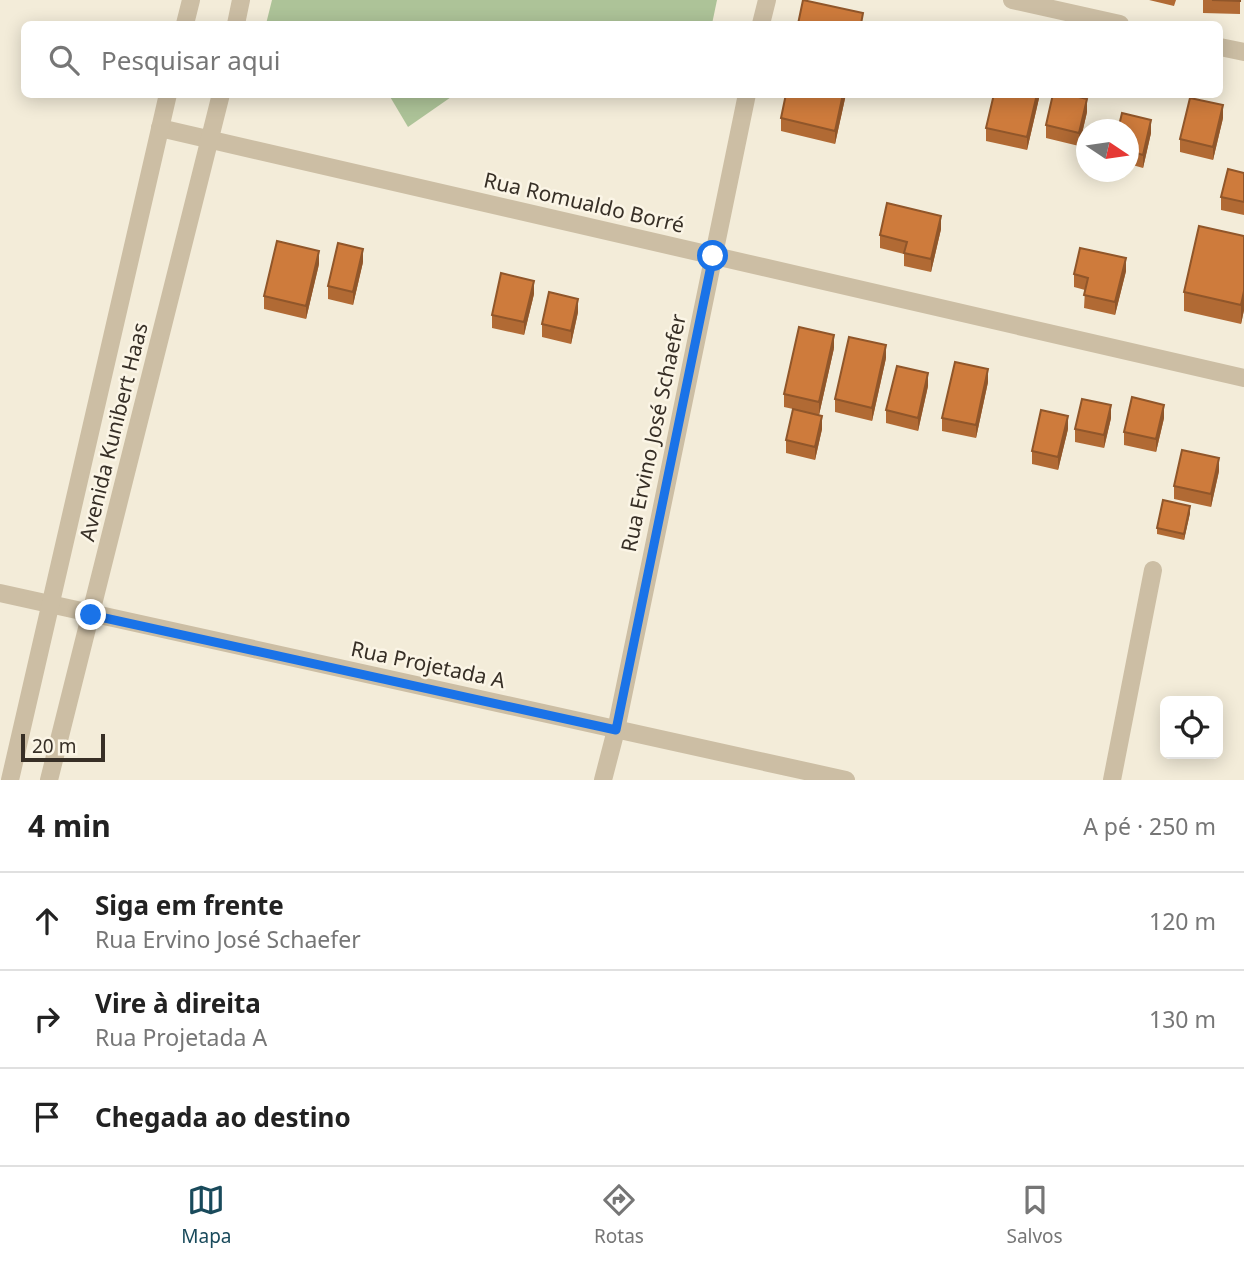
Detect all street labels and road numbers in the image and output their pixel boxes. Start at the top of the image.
street label: Rua Romualdo Borré [481,165,687,239]
street label: Rua Ervino José Schaefer [614,311,692,554]
street label: Avenida Kunibert Haas [72,319,154,544]
street label: Rua Projetada A [348,634,509,694]

